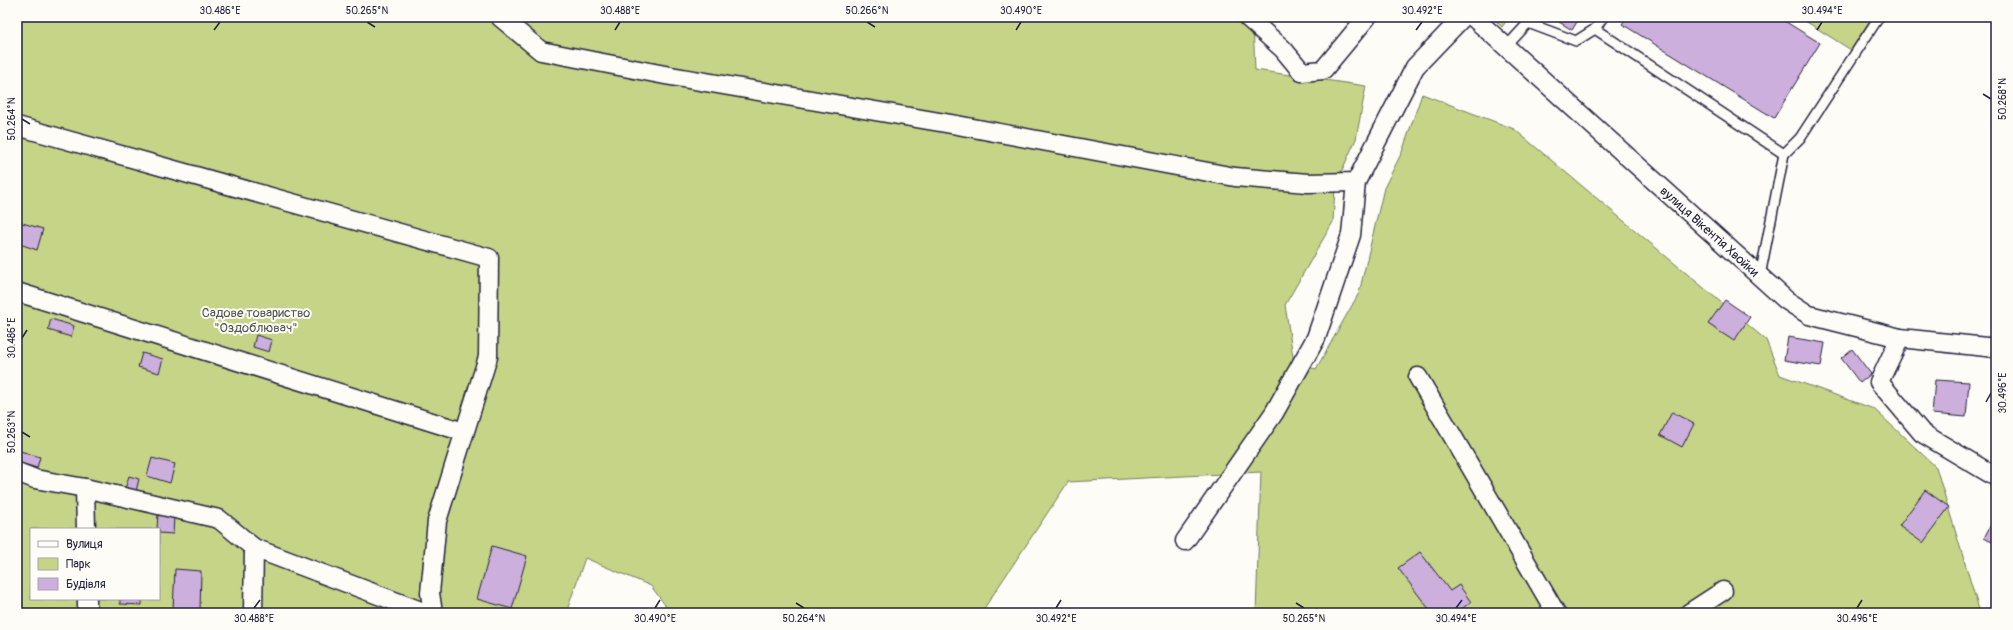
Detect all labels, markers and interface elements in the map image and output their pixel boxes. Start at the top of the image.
text: 30.486°E [200,5,240,17]
text: 50.265°N [346,5,388,17]
text: 30.488°E [600,5,640,17]
text: 50.266°N [846,5,889,17]
text: 30.490°E [1000,5,1042,17]
text: 30.492°E [1402,5,1442,17]
text: 30.494°E [1802,5,1842,17]
text: 50.268°N [1997,78,2009,120]
text: 50.264°N [6,97,18,140]
street label: вулиця Вікентія Хвойки [1656,183,1762,281]
park label: Садове товариство "Оздоблювач" [202,305,310,336]
text: 30.486°E [6,318,18,358]
text: 30.496°E [1997,373,2009,413]
text: 50.263°N [6,410,18,453]
legend [30,528,160,600]
text: Вулиця [66,537,103,552]
text: Парк [66,557,91,572]
text: Будівля [66,577,106,592]
text: 30.488°E [234,613,274,625]
text: 30.490°E [634,613,676,625]
text: 50.264°N [783,613,826,625]
text: 30.492°E [1036,613,1076,625]
text: 50.265°N [1283,613,1325,625]
text: 30.494°E [1436,613,1476,625]
text: 30.496°E [1837,613,1877,625]

